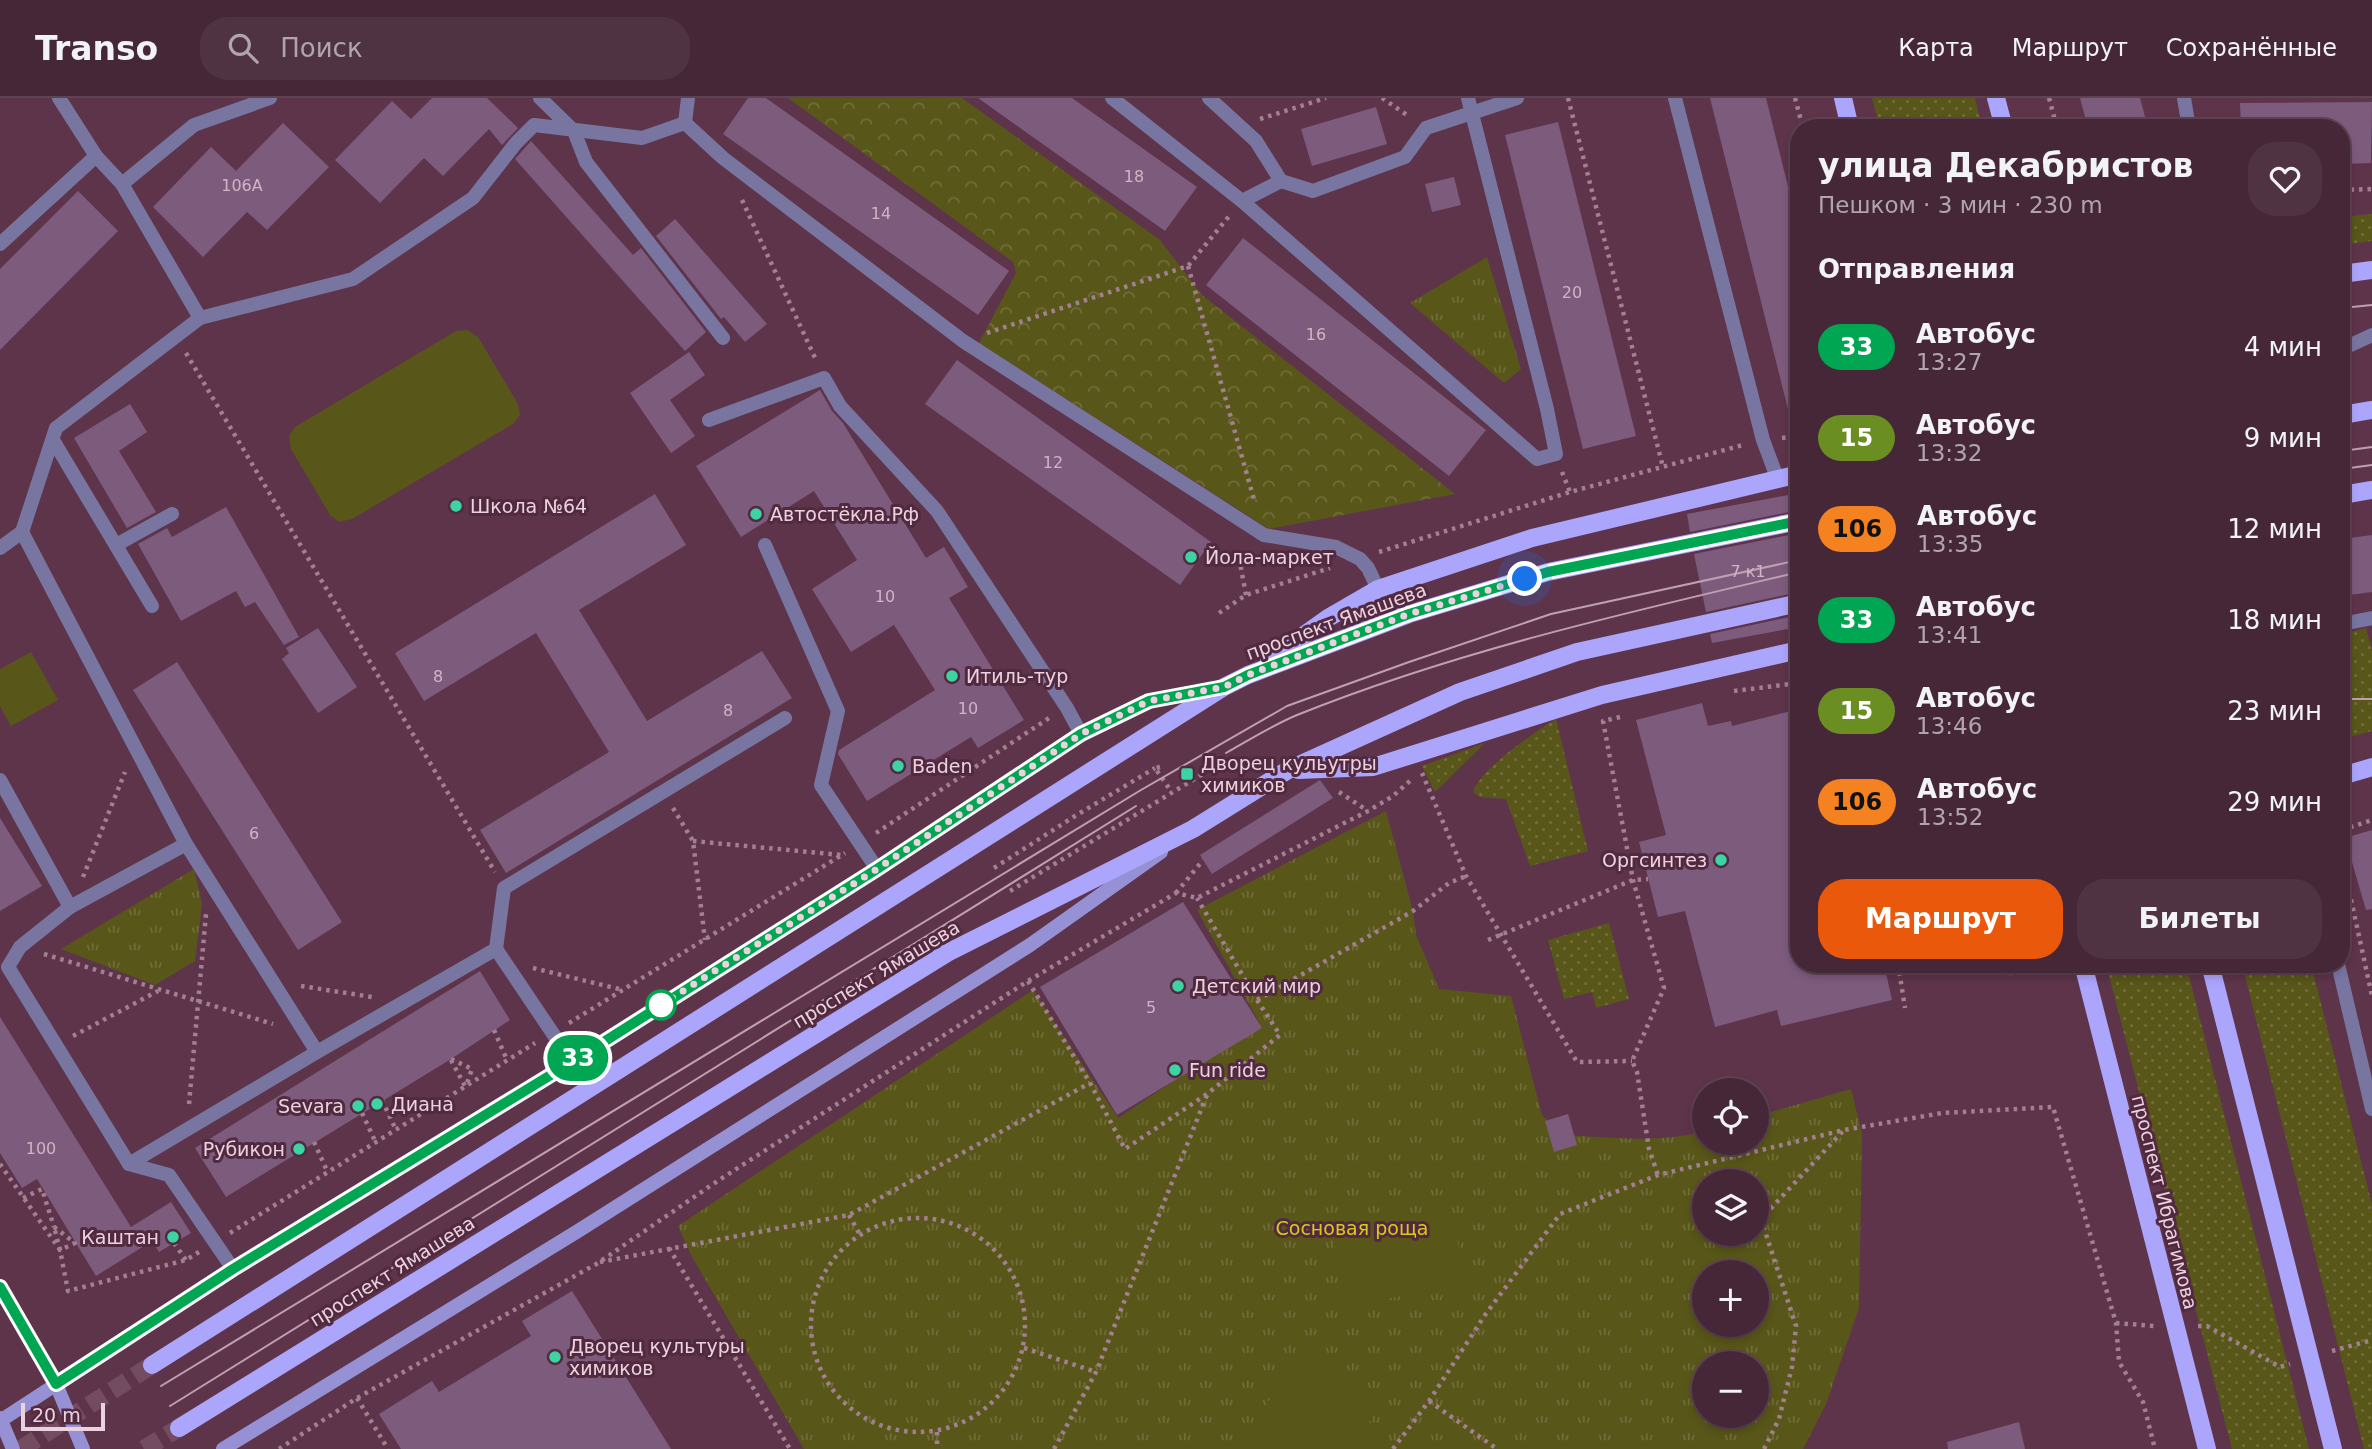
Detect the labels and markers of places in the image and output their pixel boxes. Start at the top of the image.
place label: Школа №64 [470,495,587,517]
marker: Школа №64 [448,498,464,514]
place label: Автостёкла.Рф [770,503,919,525]
marker: Автостёкла.Рф [748,506,764,522]
place label: Йола-маркет [1205,546,1334,568]
marker: Йола-маркет [1183,549,1199,565]
place label: Итиль-тур [966,665,1068,687]
marker: Итиль-тур [944,668,960,684]
place label: Дворец кульутры химиков [1201,752,1377,796]
place label: Baden [912,755,972,777]
marker: Baden [890,758,906,774]
marker: Дворец кульутры химиков [1179,766,1195,782]
place label: Оргсинтез [1602,849,1707,871]
marker: Оргсинтез [1713,852,1729,868]
place label: Детский мир [1192,975,1321,997]
marker: Детский мир [1170,978,1186,994]
unlabelled marker [646,990,676,1020]
place label: Fun ride [1189,1059,1266,1081]
marker: Fun ride [1167,1062,1183,1078]
place label: Диана [391,1093,454,1115]
place label: Sevara [278,1095,344,1117]
marker: Диана [369,1096,385,1112]
marker: Sevara [350,1098,366,1114]
place label: Рубикон [203,1138,285,1160]
marker: Рубикон [291,1141,307,1157]
place label: Каштан [81,1226,159,1248]
marker: Каштан [165,1229,181,1245]
place label: Дворец культуры химиков [569,1335,745,1379]
marker: Дворец культуры химиков [547,1349,563,1365]

